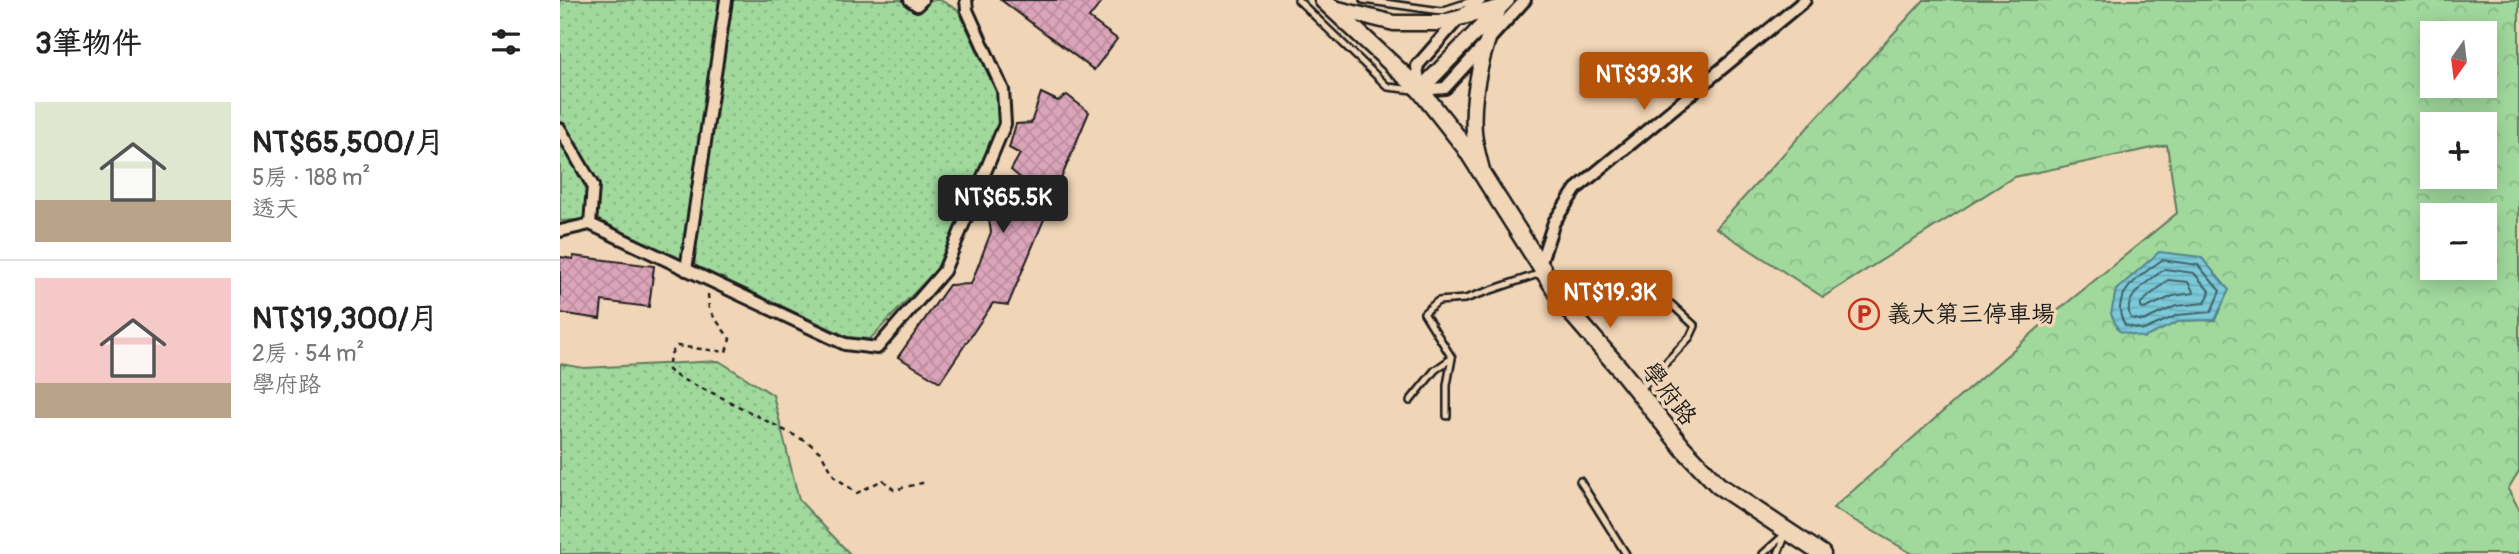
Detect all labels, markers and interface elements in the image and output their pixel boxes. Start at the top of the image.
north arrow [2420,21,2497,98]
map controls [2420,21,2497,280]
icon: filters [487,23,525,61]
text: 3筆物件 [35,25,142,62]
pin: NT$39.3K [1572,52,1716,112]
text: NT$39.3K [1595,60,1693,89]
button: + [2420,112,2497,189]
text: NT$65,500/月 [252,124,445,161]
icon: home [91,130,175,214]
text: 5房 · 188 m² [252,163,370,192]
pin: NT$65.5K [931,176,1075,235]
text: NT$65.5K [954,183,1052,212]
text: 透天 [252,194,298,223]
button: − [2420,203,2497,280]
pin: NT$19.3K [1538,270,1682,330]
text: NT$19.3K [1563,278,1657,307]
parking icon: 義大第三停車場 [1847,297,1881,331]
text: NT$19,300/月 [252,300,438,337]
place label: 義大第三停車場 [1887,300,2055,329]
icon: home [91,306,175,390]
text: 2房 · 54 m² [252,339,364,368]
street label: 學府路 [1635,357,1703,431]
text: 學府路 [252,370,321,399]

